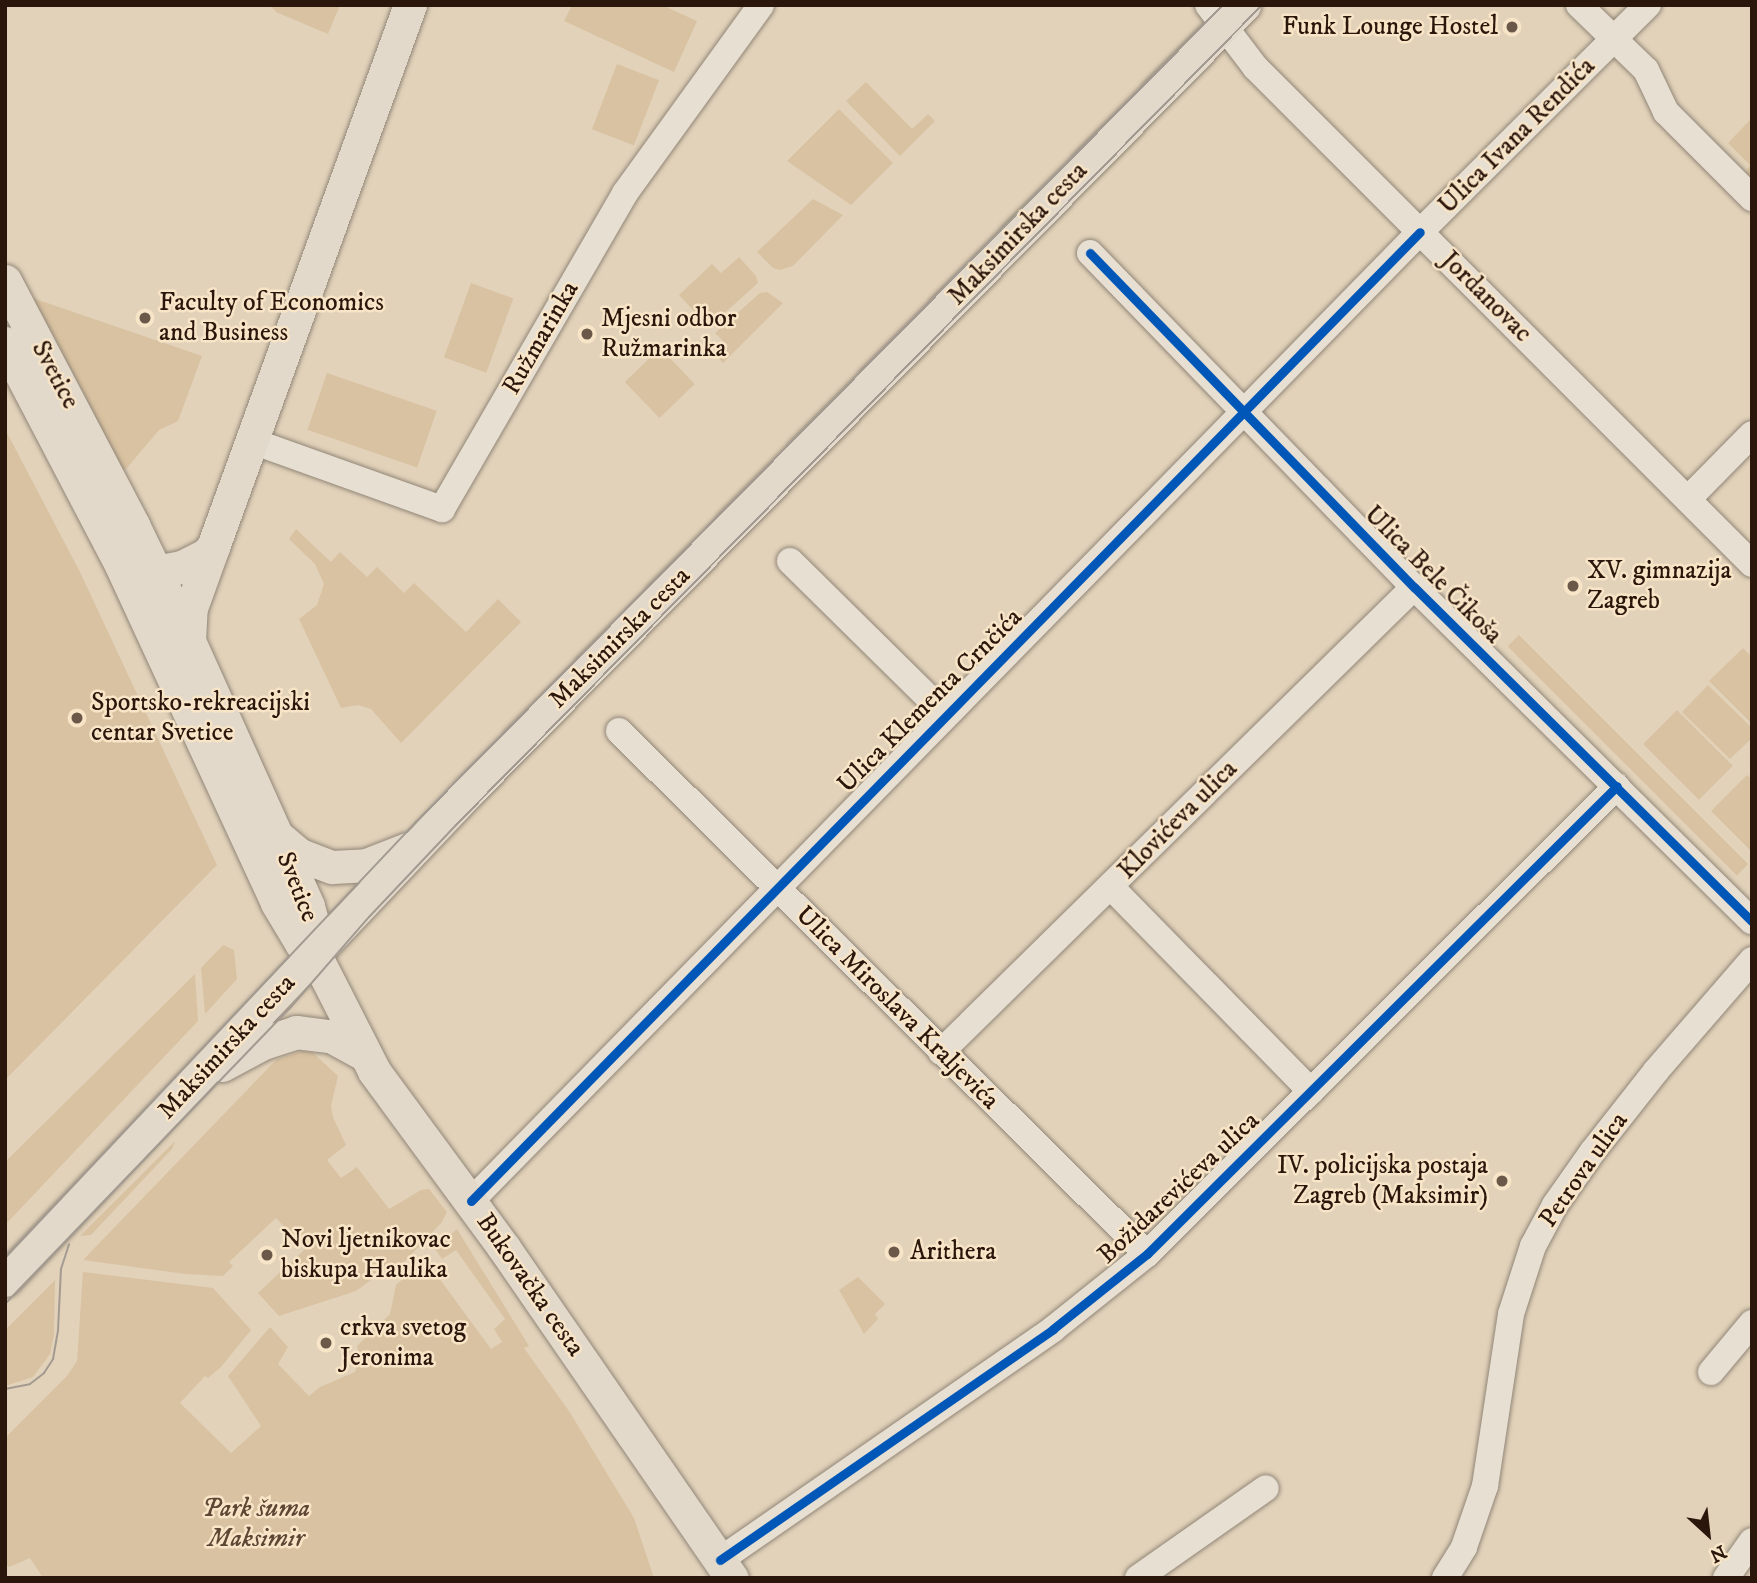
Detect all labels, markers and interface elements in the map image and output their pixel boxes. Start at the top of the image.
place label: Funk Lounge Hostel [1282,11,1498,43]
marker: Funk Lounge Hostel [1504,19,1520,35]
street label: Ulica Ivana Rendića [1432,51,1602,221]
street label: Maksimirska cesta [942,156,1094,312]
street label: Jordanovac [1434,245,1538,349]
street label: Ružmarinka [496,276,586,400]
place label: Faculty of Economics and Business [159,287,384,348]
place label: Mjesni odbor Ružmarinka [601,303,736,364]
marker: Faculty of Economics and Business [137,310,153,326]
marker: Mjesni odbor Ružmarinka [579,326,595,342]
street label: Svetice [24,336,86,414]
street label: Ulica Bele Čikoša [1357,499,1509,651]
place label: XV. gimnazija Zagreb [1587,555,1732,616]
street label: Maksimirska cesta [543,561,697,715]
marker: XV. gimnazija Zagreb [1565,578,1581,594]
street label: Ulica Klementa Crnčića [831,602,1029,800]
place label: Sportsko-rekreacijski centar Svetice [91,687,310,748]
marker: Sportsko-rekreacijski centar Svetice [69,710,85,726]
street label: Klovićeva ulica [1112,754,1244,886]
street label: Svetice [269,848,325,926]
street label: Ulica Miroslava Kraljevića [789,900,1005,1116]
street label: Maksimirska cesta [152,968,302,1126]
street label: Božidarevićeva ulica [1092,1105,1266,1271]
street label: Petrova ulica [1533,1106,1635,1234]
place label: IV. policijska postaja Zagreb (Maksimir) [1277,1150,1488,1212]
marker: IV. policijska postaja Zagreb (Maksimir) [1494,1173,1510,1189]
street label: Bukovačka cesta [469,1207,591,1363]
place label: Novi ljetnikovac biskupa Haulika [281,1224,451,1286]
place label: Arithera [910,1236,996,1268]
marker: Arithera [884,1242,904,1262]
marker: Novi ljetnikovac biskupa Haulika [259,1247,275,1263]
place label: crkva svetog Jeronima [340,1312,466,1374]
marker: crkva svetog Jeronima [318,1335,334,1351]
park label: Park šuma Maksimir [202,1493,310,1554]
north arrow [1673,1499,1743,1569]
text: N [1706,1539,1730,1567]

